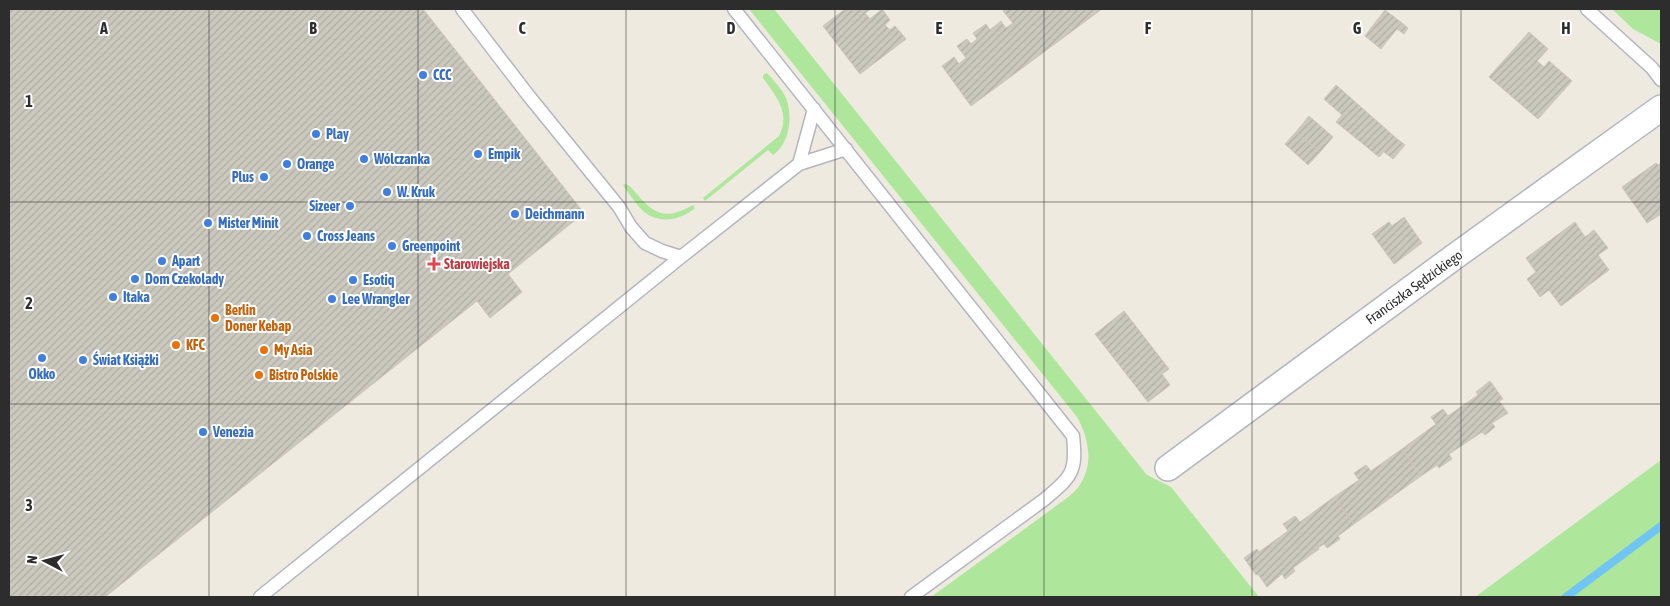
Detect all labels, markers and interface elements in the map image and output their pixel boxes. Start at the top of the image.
text: A [99,19,108,37]
text: B [309,19,317,37]
text: C [518,19,526,37]
text: D [727,19,736,37]
text: E [936,19,943,37]
text: F [1145,19,1152,37]
text: G [1353,19,1362,37]
text: H [1561,19,1571,37]
place label: CCC [433,67,452,83]
marker: CCC [417,69,429,81]
text: 1 [25,92,33,110]
place label: Play [326,126,349,142]
marker: Play [310,128,322,140]
place label: Empik [488,146,521,162]
marker: Empik [472,148,484,160]
place label: Wólczanka [373,151,431,167]
marker: Wólczanka [358,153,370,165]
place label: Orange [297,156,334,172]
marker: Orange [281,158,293,170]
place label: Plus [232,169,254,185]
marker: Plus [258,171,270,183]
place label: W. Kruk [396,184,436,200]
marker: W. Kruk [381,186,393,198]
place label: Sizeer [309,198,341,214]
marker: Sizeer [344,200,356,212]
place label: Deichmann [525,206,585,222]
marker: Deichmann [509,208,521,220]
place label: Mister Minit [218,215,278,231]
marker: Mister Minit [202,217,214,229]
place label: Cross Jeans [317,228,375,244]
marker: Cross Jeans [301,230,313,242]
place label: Greenpoint [402,238,460,254]
marker: Greenpoint [386,240,398,252]
street label: Franciszka Sędzickiego [1363,247,1465,327]
place label: Apart [171,253,200,269]
marker: Apart [156,255,168,267]
place label: Starowiejska [444,256,510,272]
marker: Starowiejska [428,258,440,270]
place label: Dom Czekolady [145,271,224,287]
place label: Esotiq [363,272,395,288]
marker: Dom Czekolady [129,273,141,285]
marker: Esotiq [347,274,359,286]
place label: Itaka [123,289,150,305]
marker: Itaka [107,291,119,303]
place label: Lee Wrangler [342,291,410,307]
marker: Lee Wrangler [326,293,338,305]
text: 2 [25,294,33,312]
place label: Berlin Doner Kebap [225,302,292,334]
marker: Berlin Doner Kebap [209,312,221,324]
place label: KFC [186,337,206,353]
marker: KFC [170,339,182,351]
place label: My Asia [274,342,313,358]
marker: My Asia [258,344,270,356]
place label: Świat Książki [93,351,159,368]
marker: Okko [36,352,48,364]
marker: Świat Książki [77,354,89,366]
place label: Okko [29,366,56,382]
place label: Bistro Polskie [269,367,338,383]
marker: Bistro Polskie [253,369,265,381]
place label: Venezia [212,424,254,440]
marker: Venezia [197,426,209,438]
text: 3 [25,496,33,514]
north arrow [20,536,70,586]
text: N [24,555,40,565]

